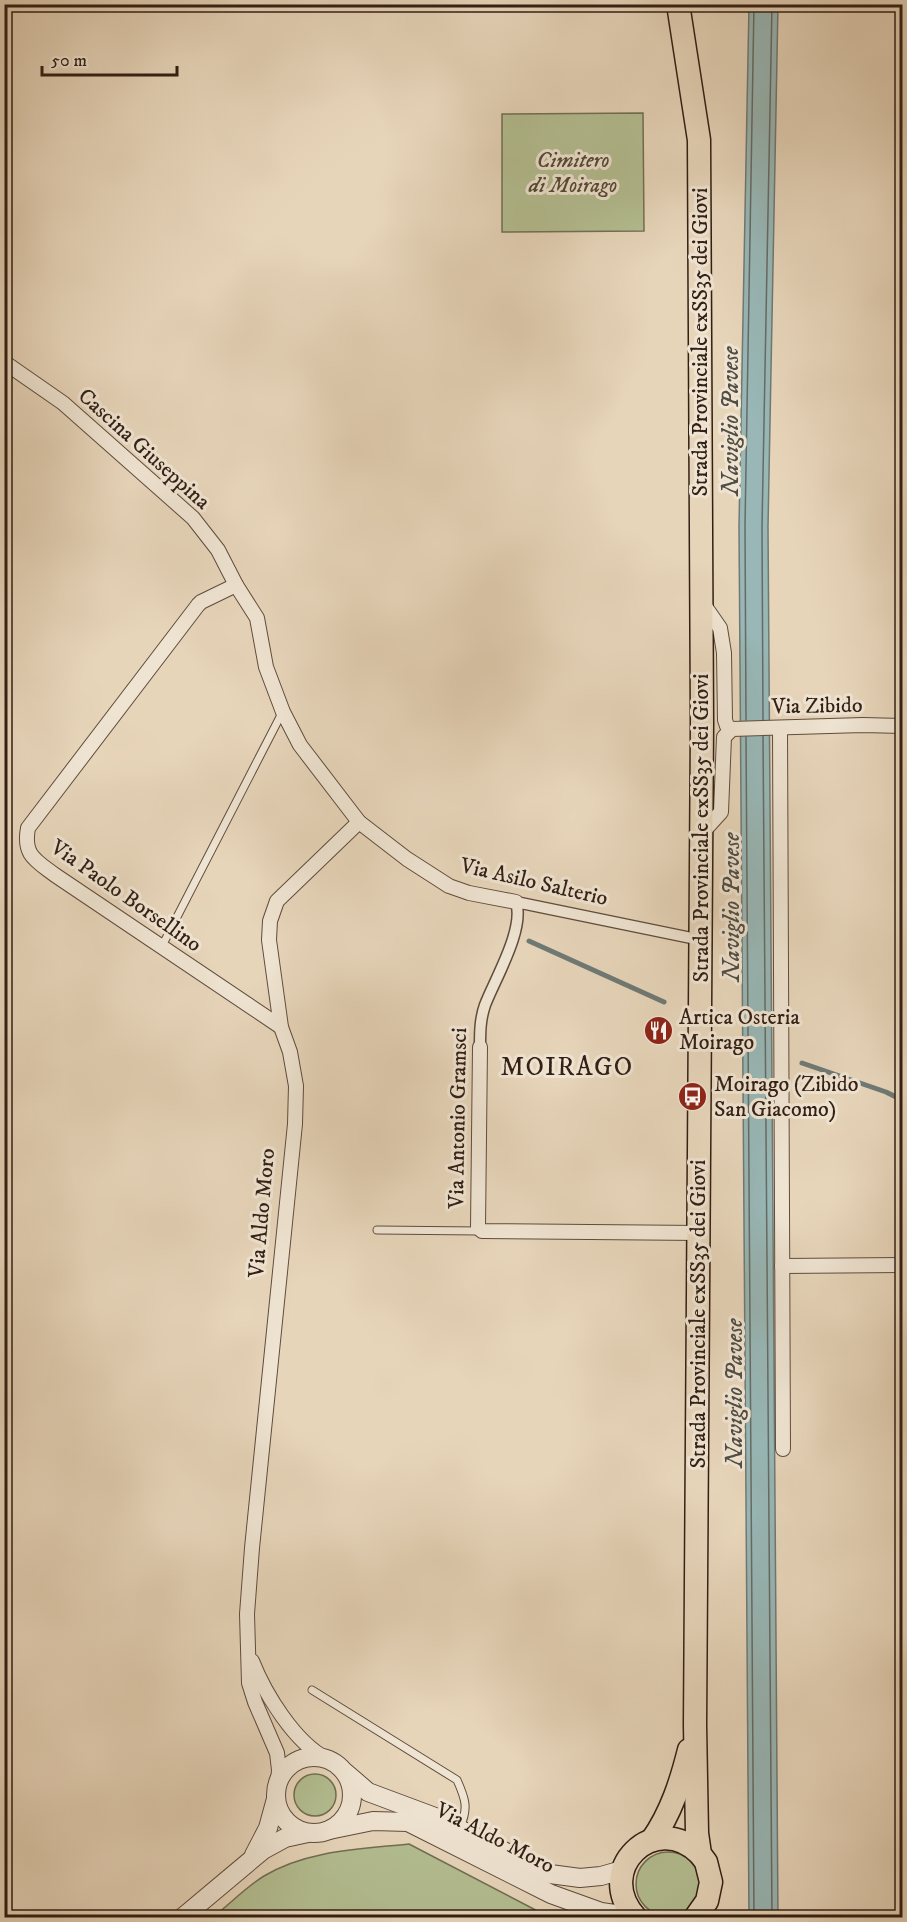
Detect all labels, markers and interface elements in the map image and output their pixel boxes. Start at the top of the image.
scale bar [42,39,177,77]
text: 50 m [51,50,87,72]
park label: Cimitero di Moirago [528,147,617,199]
street label: Strada Provinciale exSS35 dei Giovi [687,188,714,496]
water label: Naviglio Pavese [716,346,746,497]
street label: Cascina Giuseppina [72,383,216,516]
street label: Strada Provinciale exSS35 dei Giovi [688,674,715,982]
street label: Via Zibido [770,692,863,720]
water label: Naviglio Pavese [717,832,747,983]
street label: Via Paolo Borsellino [44,833,207,958]
street label: Via Asilo Salterio [457,852,610,912]
place label: Artica Osteria Moirago [679,1004,800,1056]
restaurant icon: Artica Osteria Moirago [642,1014,674,1046]
street label: Via Antonio Gramsci [443,1027,473,1210]
district label: MOIRAGO [500,1051,634,1084]
place label: Moirago (Zibido San Giacomo) [714,1071,858,1123]
bus stop icon: Moirago (Zibido San Giacomo) [677,1081,709,1113]
street label: Via Aldo Moro [243,1147,281,1280]
street label: Strada Provinciale exSS35 dei Giovi [685,1160,712,1468]
water label: Naviglio Pavese [720,1318,750,1469]
street label: Via Aldo Moro [430,1796,559,1879]

